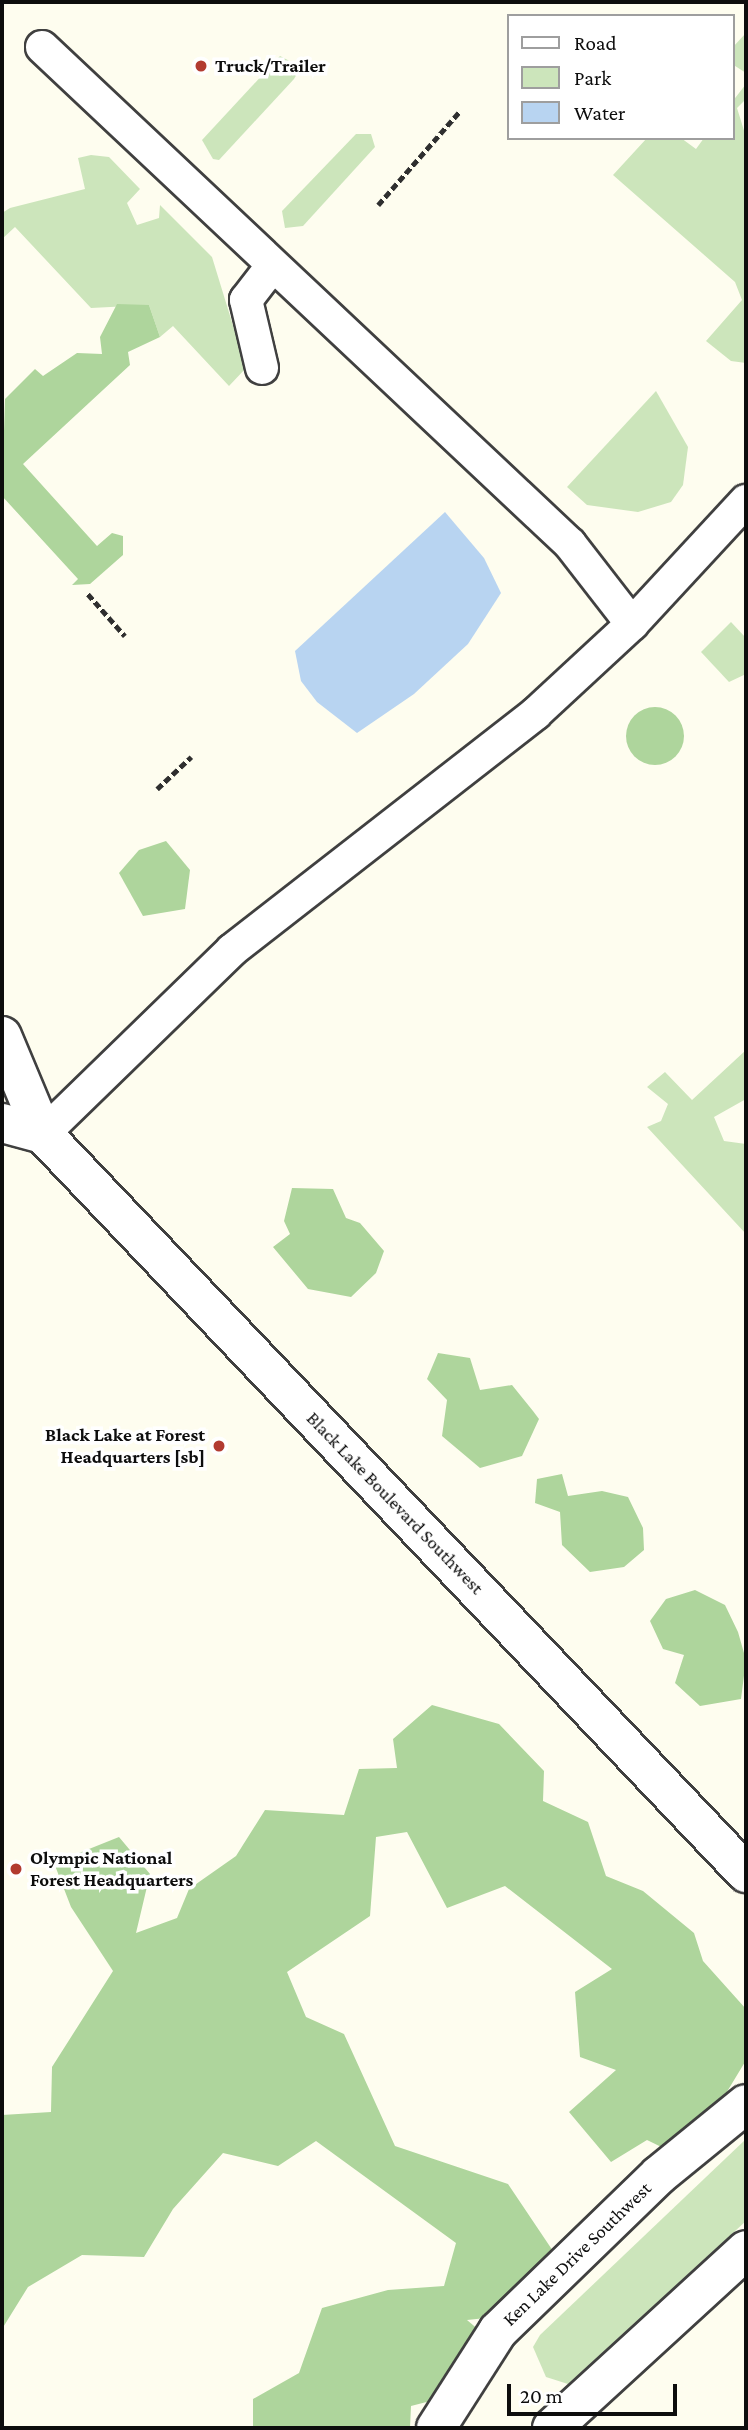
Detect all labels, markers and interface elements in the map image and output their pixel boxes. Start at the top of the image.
legend [506,14,734,140]
text: Road [574,31,617,55]
place label: Truck/Trailer [215,55,326,77]
marker: Truck/Trailer [193,58,209,74]
text: Park [574,66,611,90]
text: Water [574,101,626,125]
street label: Black Lake Boulevard Southwest [302,1407,488,1599]
place label: Black Lake at Forest Headquarters [sb] [45,1424,205,1468]
marker: Black Lake at Forest Headquarters [sb] [211,1438,227,1454]
place label: Olympic National Forest Headquarters [30,1847,193,1891]
marker: Olympic National Forest Headquarters [8,1861,24,1877]
street label: Ken Lake Drive Southwest [498,2177,656,2331]
scale bar [510,2370,680,2414]
text: 20 m [520,2384,563,2408]

